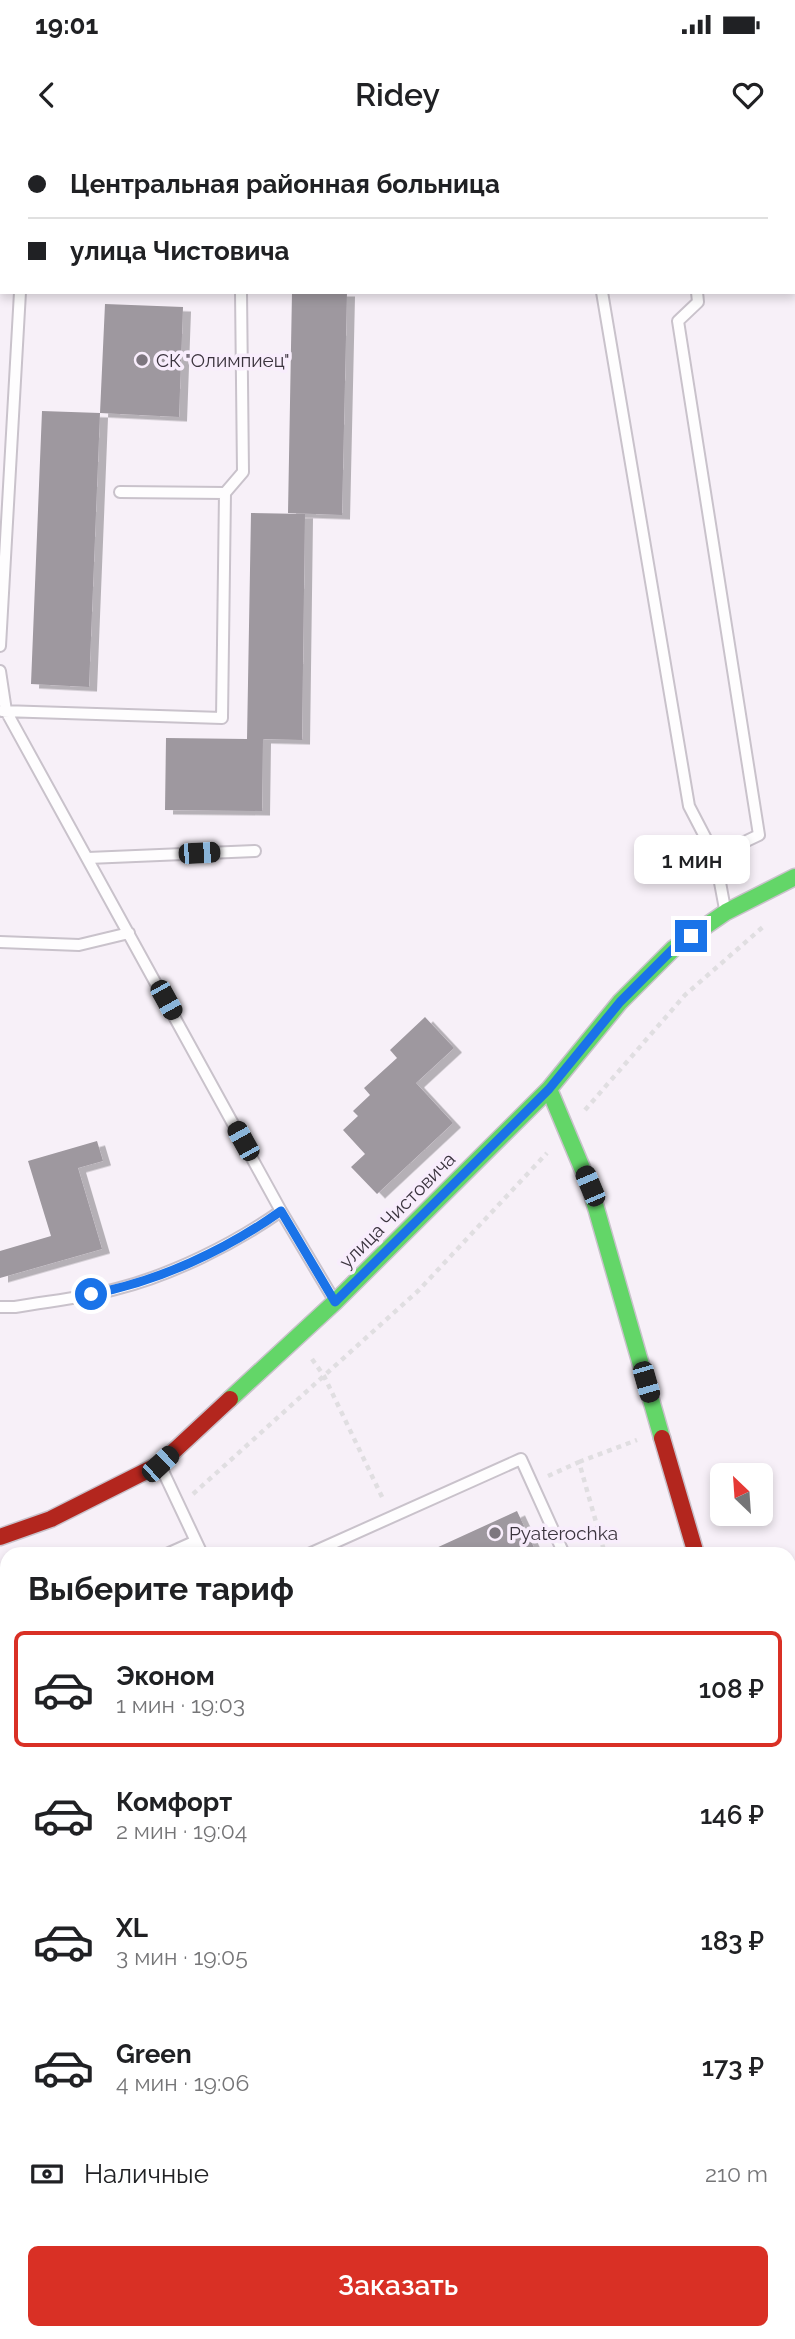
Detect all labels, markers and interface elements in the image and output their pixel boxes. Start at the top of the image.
text: 19:01 [35,10,98,40]
icon: back [28,76,66,114]
text: Ridey [355,76,440,113]
icon: heart [729,76,767,114]
text: Центральная районная больница [70,169,500,199]
text: улица Чистовича [70,236,290,266]
place label: СК "Олимпиец" [156,349,290,371]
marker: СК "Олимпиец" [134,352,150,368]
callout: 1 мин [633,834,749,884]
car [178,841,221,865]
text: 1 мин [662,846,722,873]
route end [675,920,707,952]
car [147,977,186,1023]
car [224,1118,263,1164]
street label: улица Чистовича [335,1148,459,1272]
car [573,1163,608,1209]
route start [75,1278,107,1310]
car [631,1359,662,1405]
car [138,1442,183,1486]
north arrow [710,1463,774,1526]
map controls [710,1463,773,1526]
place label: Pyaterochka [509,1522,618,1544]
marker: Pyaterochka [487,1525,503,1541]
text: Выберите тариф [28,1570,294,1607]
icon: car [32,1658,95,1721]
text: Эконом [116,1661,215,1691]
text: 108 ₽ [699,1674,764,1704]
text: 1 мин · 19:03 [116,1691,245,1718]
icon: car [32,1784,95,1847]
text: Комфорт [116,1787,232,1817]
text: 146 ₽ [700,1800,764,1830]
text: 2 мин · 19:04 [116,1817,247,1844]
icon: car [32,1910,95,1973]
text: XL [116,1913,148,1943]
text: 183 ₽ [700,1926,764,1956]
text: 3 мин · 19:05 [116,1943,248,1970]
icon: car [32,2036,95,2099]
text: Green [116,2039,192,2069]
text: 173 ₽ [702,2052,764,2082]
text: 4 мин · 19:06 [116,2069,249,2096]
icon: cash [28,2155,66,2193]
text: Наличные [84,2159,209,2189]
text: 210 m [705,2160,768,2187]
button: Заказать [28,2246,768,2326]

